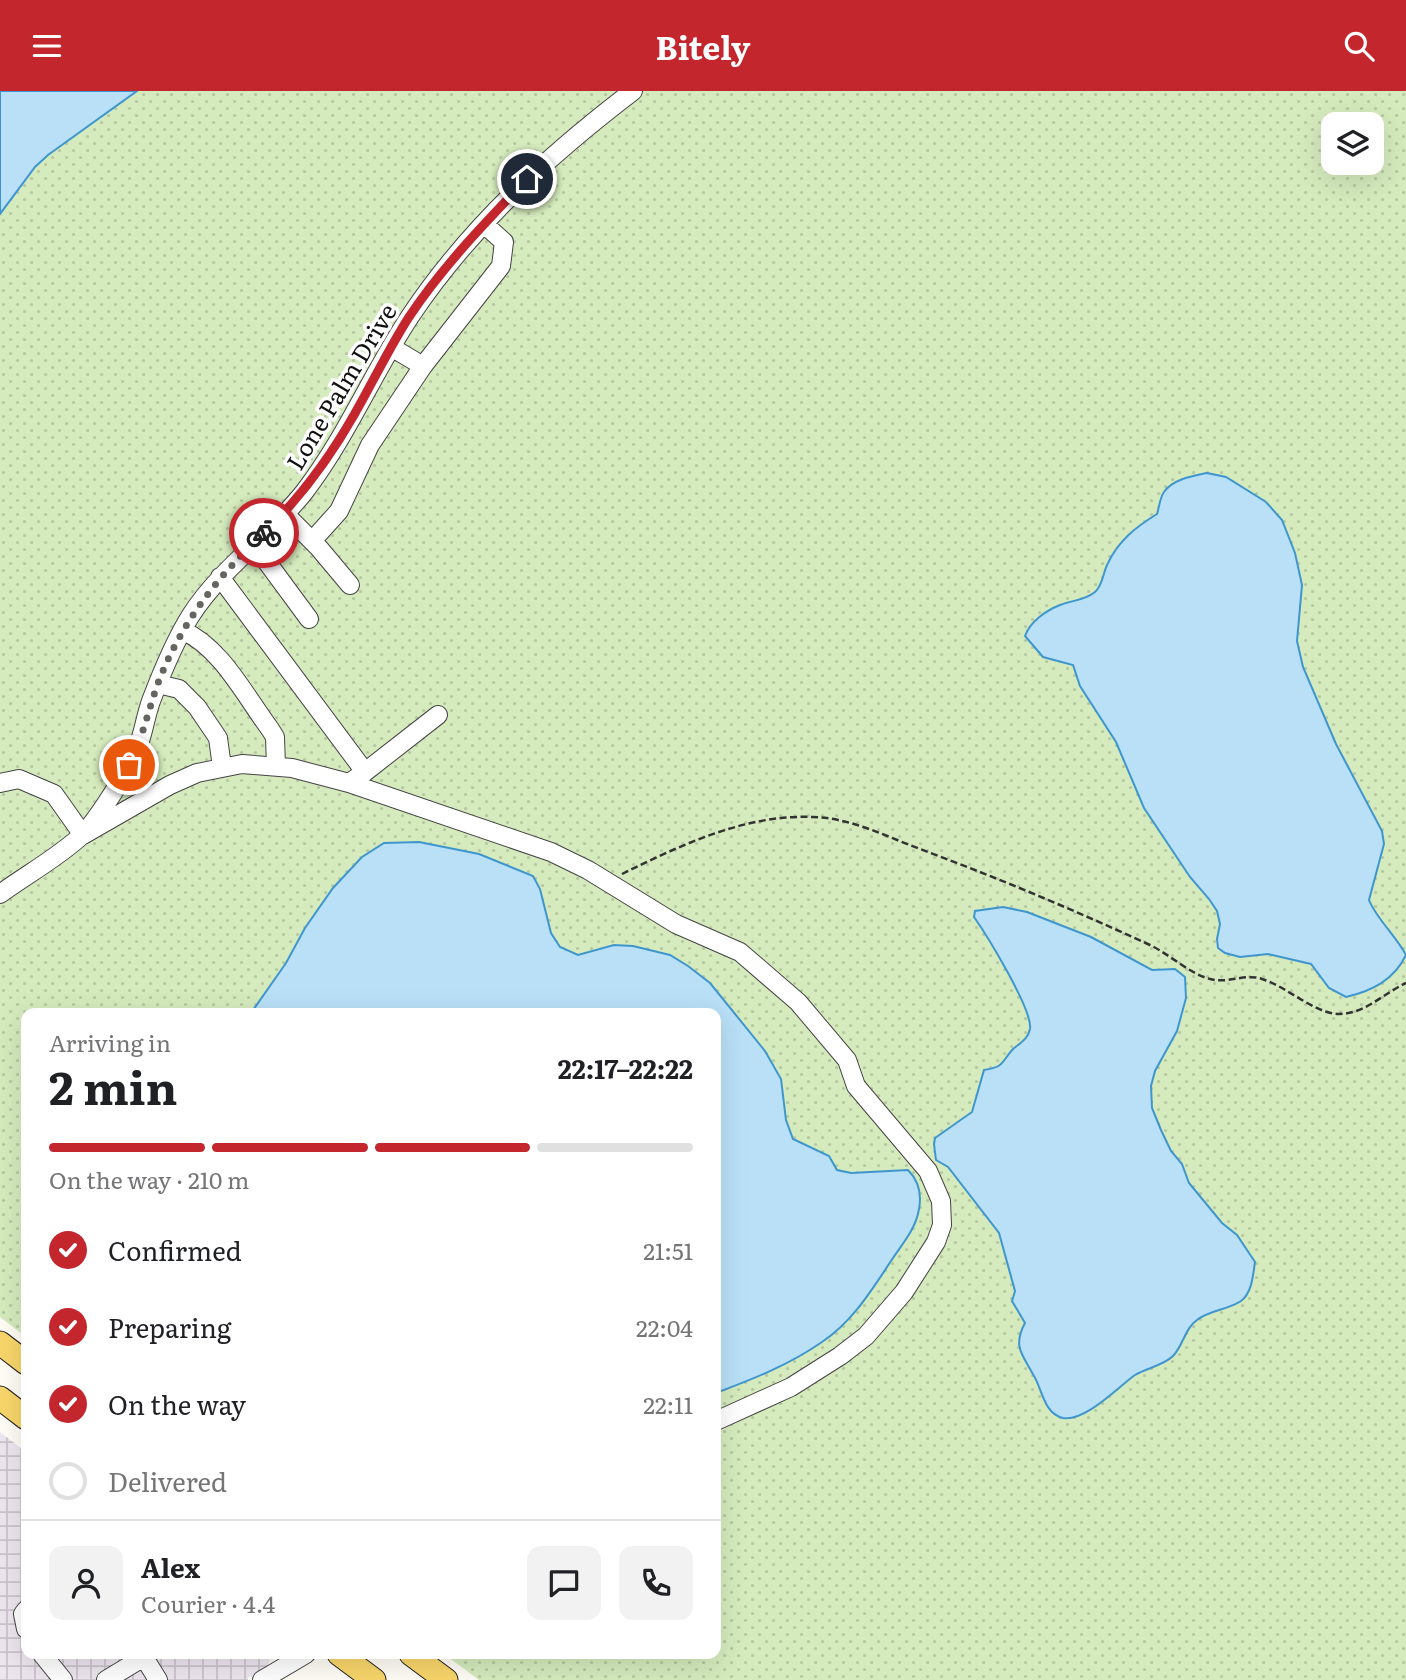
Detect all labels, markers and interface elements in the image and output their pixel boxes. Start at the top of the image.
text: Bitely [656,22,750,70]
icon: menu [28,27,66,65]
icon: search [1340,27,1378,65]
map controls [1321,112,1384,175]
button: layers [1321,112,1384,175]
pin [497,149,557,209]
icon: home [508,160,546,198]
street label: Lone Palm Drive [276,296,404,476]
courier [229,498,299,568]
icon: bike [245,514,283,552]
pin [99,735,159,795]
icon: bag [110,746,148,784]
text: Arriving in [49,1025,171,1059]
text: 22:17–22:22 [558,1048,693,1087]
text: 2 min [49,1051,178,1119]
text: On the way · 210 m [49,1162,249,1196]
text: Confirmed [108,1230,242,1269]
icon: check [49,1231,87,1269]
text: 21:51 [643,1233,693,1267]
text: Preparing [108,1307,231,1346]
icon: check [49,1308,87,1346]
text: 22:04 [636,1310,693,1344]
text: On the way [108,1384,246,1423]
icon: check [49,1385,87,1423]
text: 22:11 [643,1387,693,1421]
text: Delivered [108,1461,227,1500]
button: person [49,1546,123,1620]
button: chat [527,1546,601,1620]
button: phone [619,1546,693,1620]
text: Alex [141,1547,200,1586]
text: Courier · 4.4 [141,1586,275,1620]

